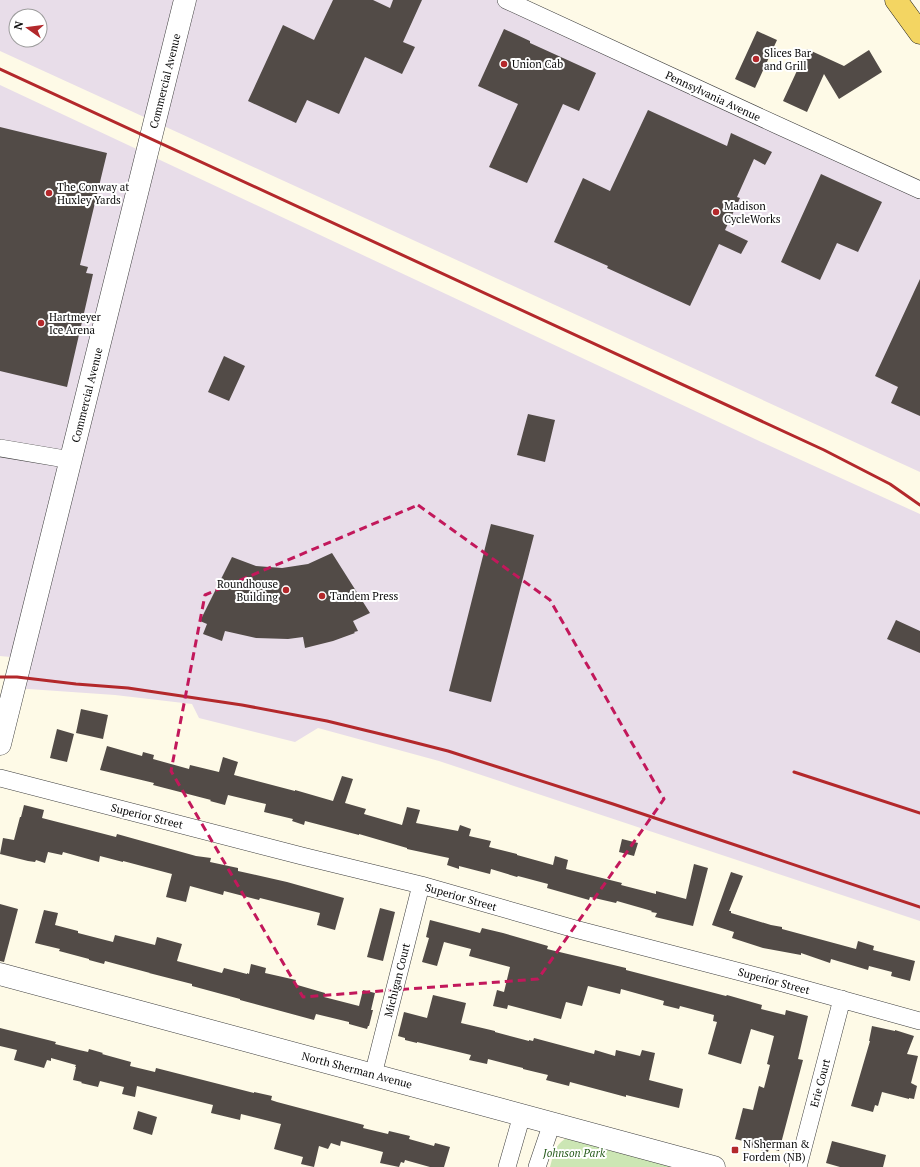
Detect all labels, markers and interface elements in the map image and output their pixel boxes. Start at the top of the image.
north arrow [8,8,48,48]
text: N [10,19,26,31]
street label: Commercial Avenue [146,32,184,130]
place label: Slices Bar and Grill [764,46,812,73]
marker: Slices Bar and Grill [751,54,761,64]
place label: Union Cab [512,57,563,71]
marker: Union Cab [499,59,509,69]
street label: Pennsylvania Avenue [663,68,763,124]
place label: The Conway at Huxley Yards [57,180,129,207]
marker: The Conway at Huxley Yards [44,188,54,198]
place label: Madison CycleWorks [724,199,781,226]
marker: Madison CycleWorks [711,207,721,217]
place label: Hartmeyer Ice Arena [49,310,102,337]
marker: Hartmeyer Ice Arena [36,318,46,328]
street label: Commercial Avenue [68,346,106,444]
place label: Roundhouse Building [217,577,278,604]
marker: Roundhouse Building [281,585,291,595]
place label: Tandem Press [330,589,398,603]
marker: Tandem Press [317,591,327,601]
street label: Superior Street [109,800,185,832]
street label: Superior Street [424,880,498,914]
street label: Michigan Court [381,942,413,1018]
street label: Superior Street [737,965,811,997]
street label: North Sherman Avenue [300,1049,414,1092]
street label: Erie Court [807,1057,833,1109]
place label: N Sherman & Fordem (NB) [743,1137,810,1164]
marker: N Sherman & Fordem (NB) [730,1145,740,1155]
park label: Johnson Park [542,1146,606,1160]

